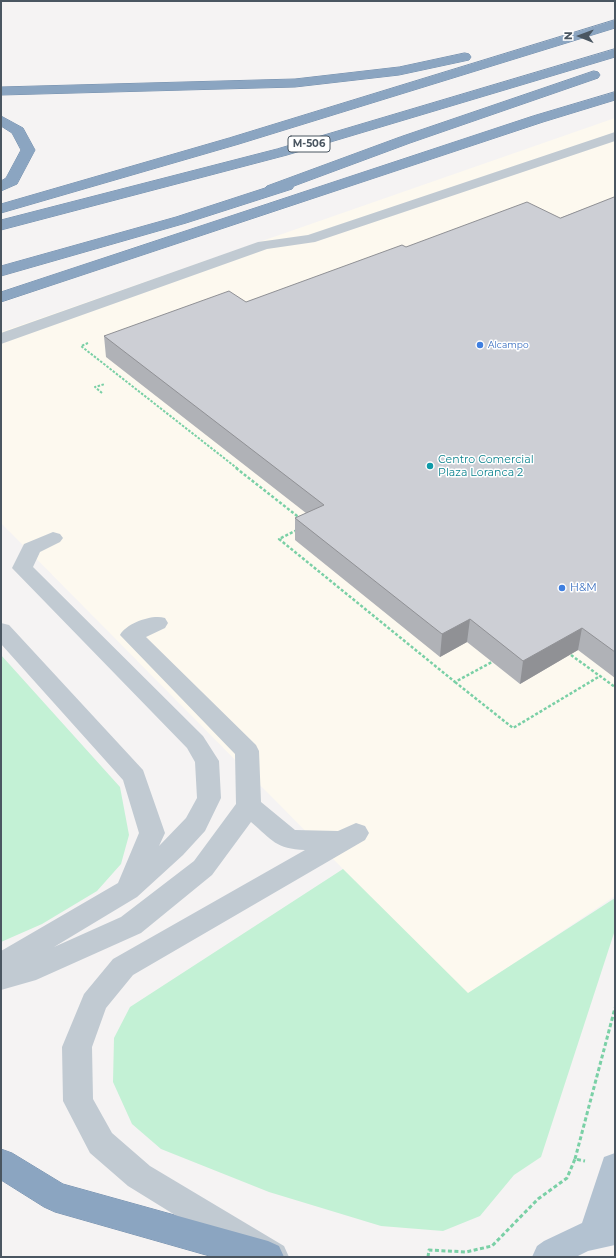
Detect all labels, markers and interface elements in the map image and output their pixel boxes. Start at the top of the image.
north arrow [560,16,600,56]
text: N [561,31,575,40]
road number: M-506 [288,136,330,152]
marker: Alcampo [475,340,485,350]
place label: Alcampo [488,340,529,350]
place label: Centro Comercial Plaza Loranca 2 [438,453,534,479]
marker: Centro Comercial Plaza Loranca 2 [425,461,435,471]
place label: H&M [570,581,597,595]
marker: H&M [557,583,567,593]

